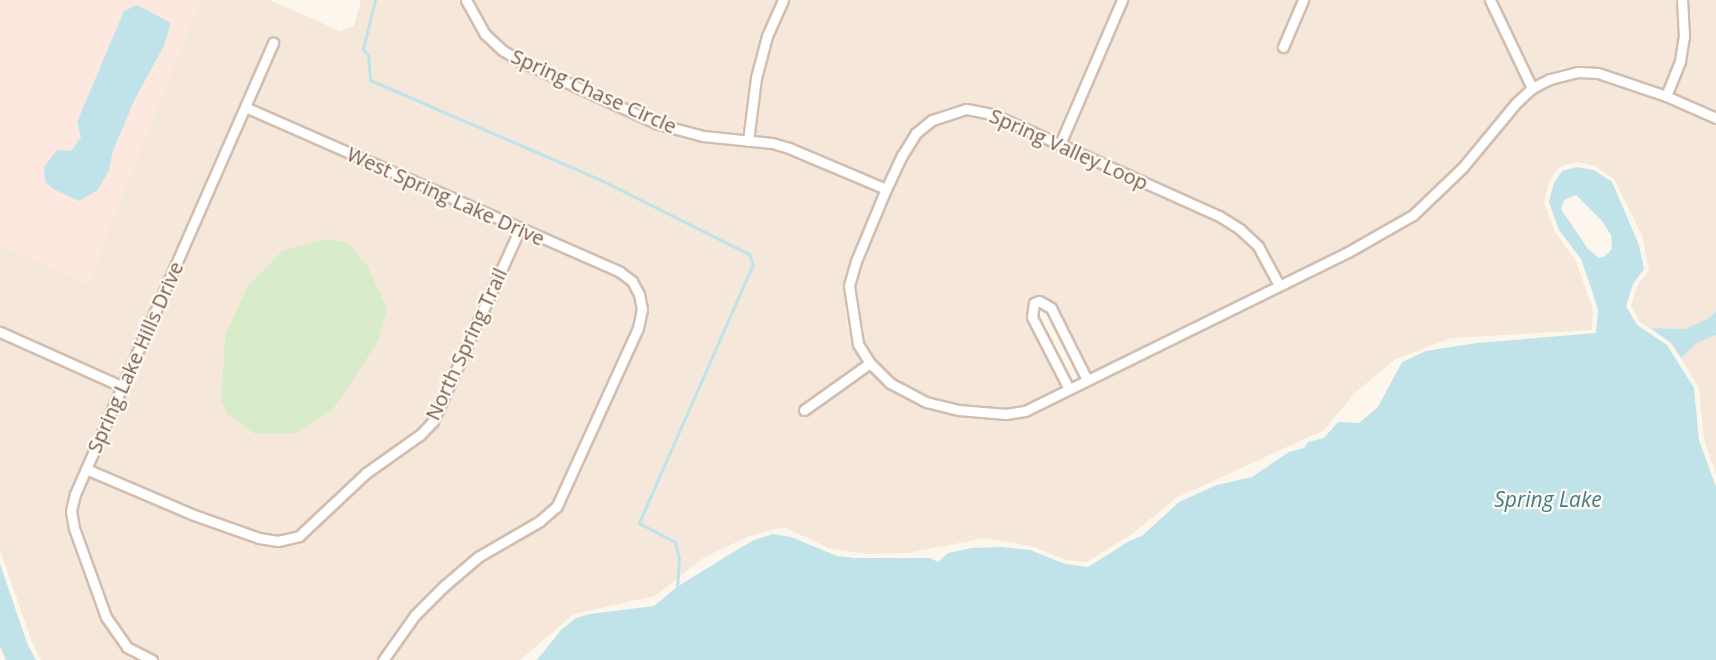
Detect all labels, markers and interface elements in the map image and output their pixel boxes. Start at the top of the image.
street label: Spring Chase Circle [508,44,680,138]
street label: Spring Valley Loop [986,103,1152,195]
street label: West Spring Lake Drive [343,142,549,250]
street label: Spring Lake Hills Drive [82,258,188,456]
street label: North Spring Trail [420,264,512,424]
water label: Spring Lake [1494,486,1602,512]

